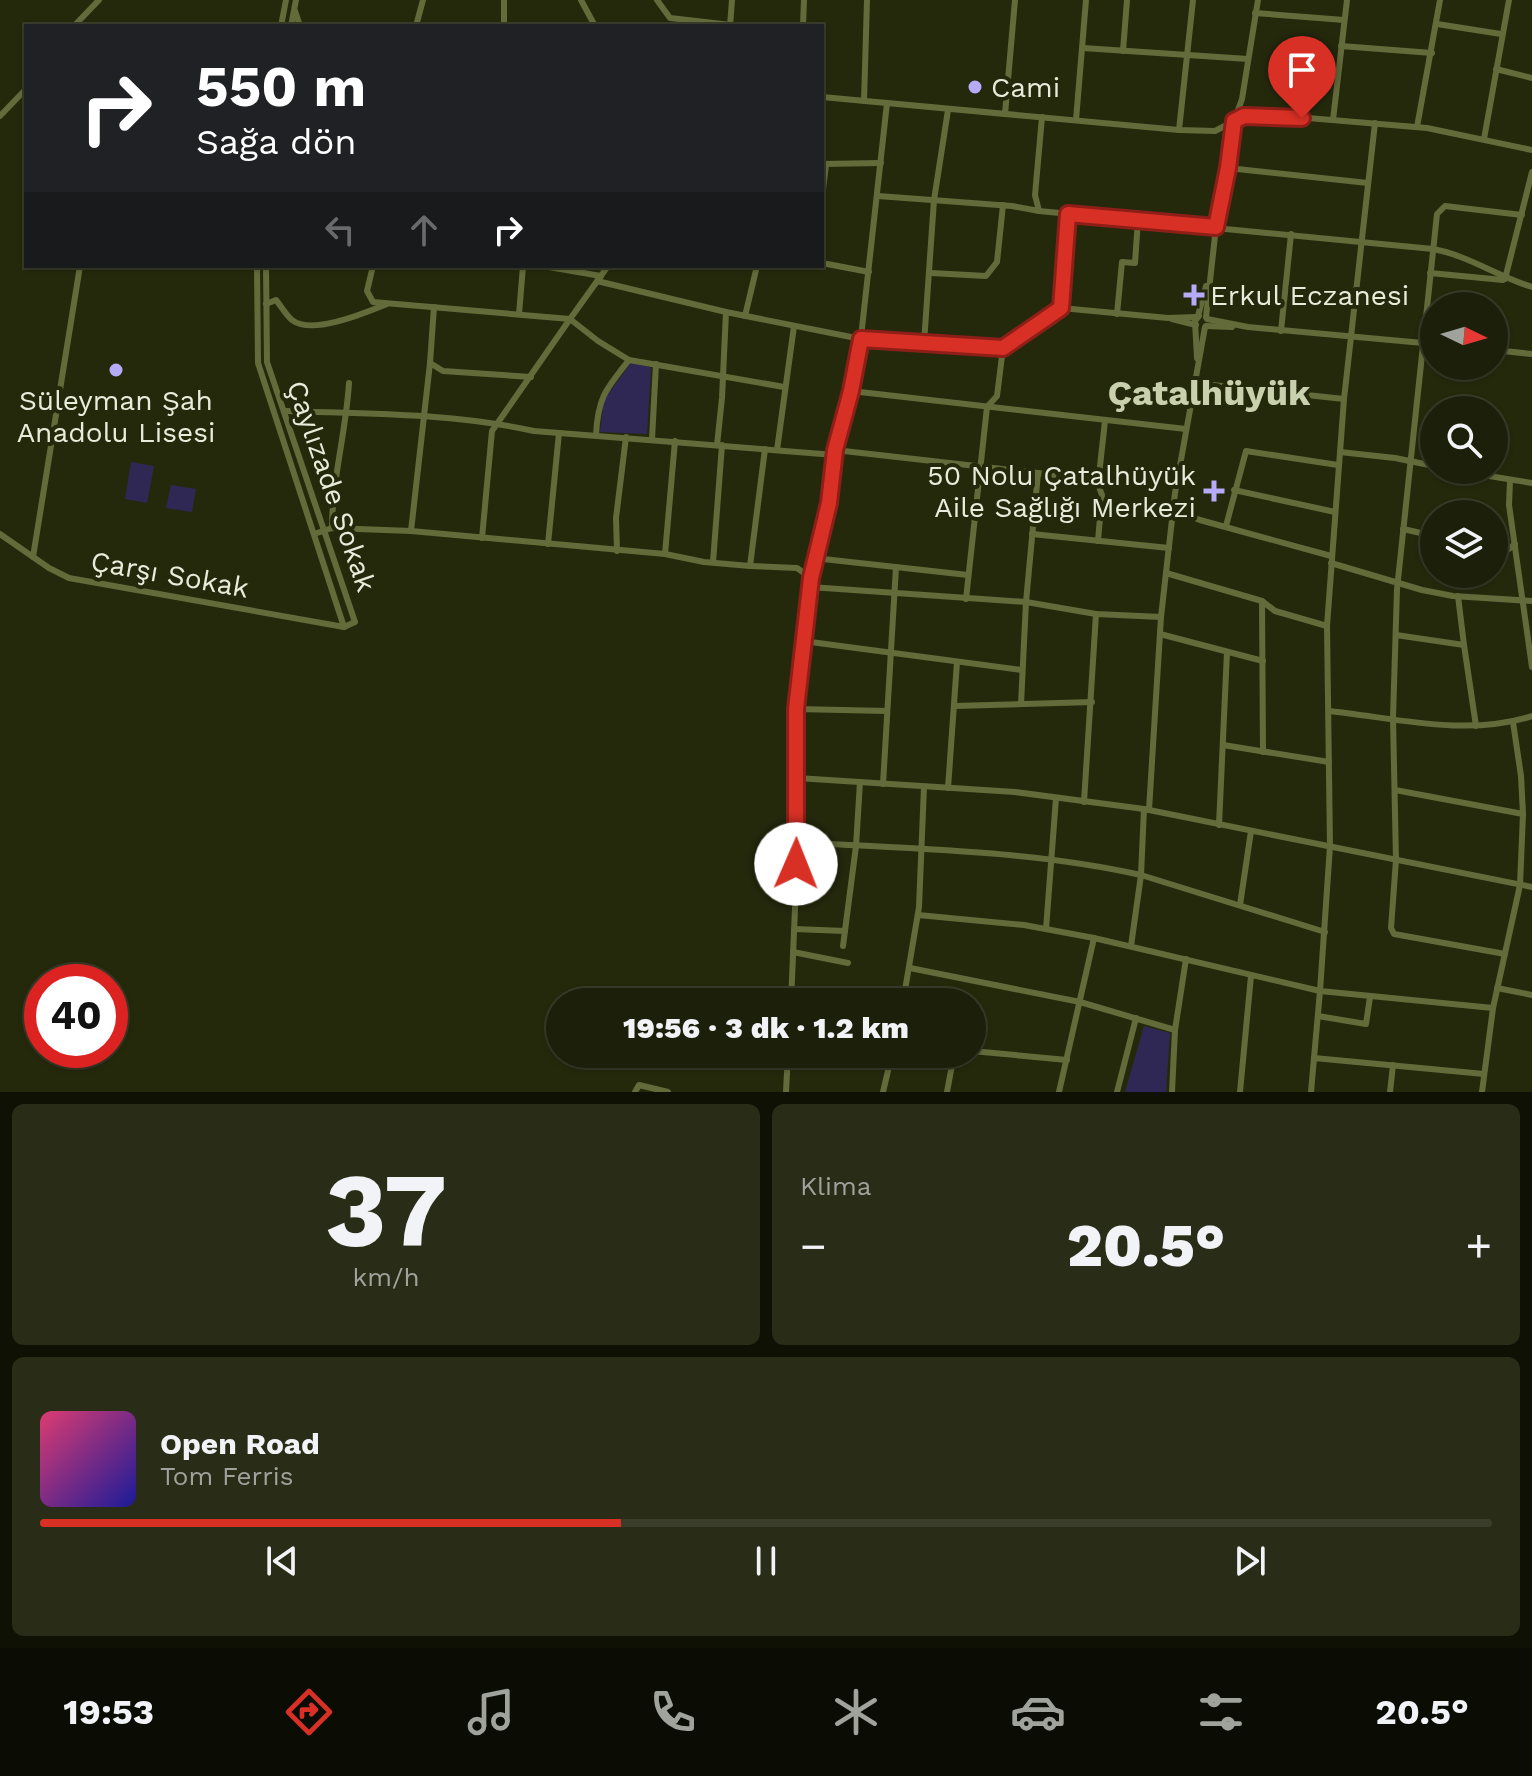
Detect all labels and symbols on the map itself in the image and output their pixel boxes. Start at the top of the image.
pin [1268,36,1336,118]
place label: Cami [991,71,1060,104]
marker: Cami [966,78,984,96]
place label: Erkul Eczanesi [1210,279,1409,312]
marker: Erkul Eczanesi [1185,286,1203,304]
north arrow [1420,292,1508,380]
marker: Süleyman Şah Anadolu Lisesi [107,361,125,379]
district label: Çatalhüyük [1108,372,1311,414]
street label: Çaylızade Sokak [280,376,383,596]
place label: Süleyman Şah Anadolu Lisesi [17,384,215,449]
place label: 50 Nolu Çatalhüyük Aile Sağlığı Merkezi [927,459,1196,524]
marker: 50 Nolu Çatalhüyük Aile Sağlığı Merkezi [1203,480,1225,502]
street label: Çarşı Sokak [88,544,252,605]
position arrow [754,822,838,906]
speed limit sign: 40 [24,964,128,1068]

